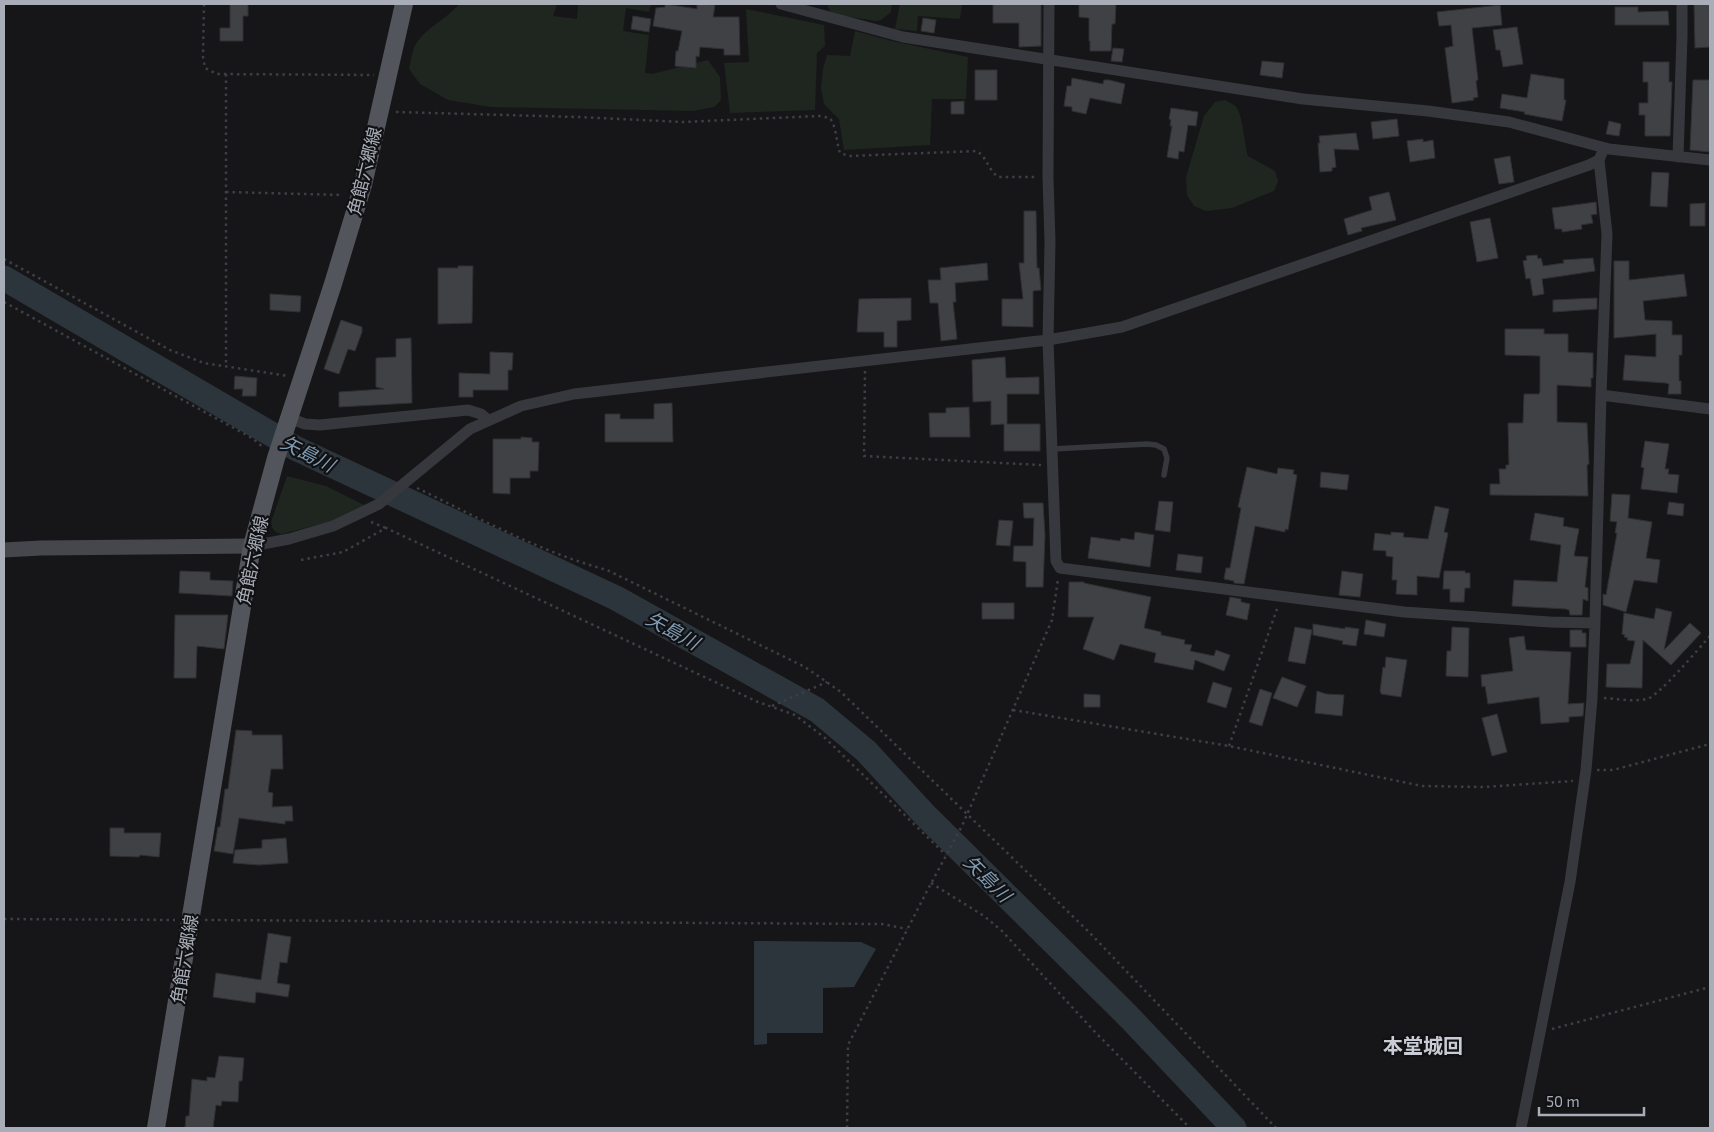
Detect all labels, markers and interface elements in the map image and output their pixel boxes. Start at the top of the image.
street label: 角館六郷線 [342,125,386,217]
water label: 矢島川 [277,430,340,477]
street label: 角館六郷線 [232,514,272,606]
water label: 矢島川 [642,606,705,655]
water label: 矢島川 [960,850,1018,908]
street label: 角館六郷線 [166,913,202,1005]
district label: 本堂城回 [1383,1033,1463,1057]
scale bar [1539,1084,1644,1116]
text: 50 m [1546,1092,1580,1110]

